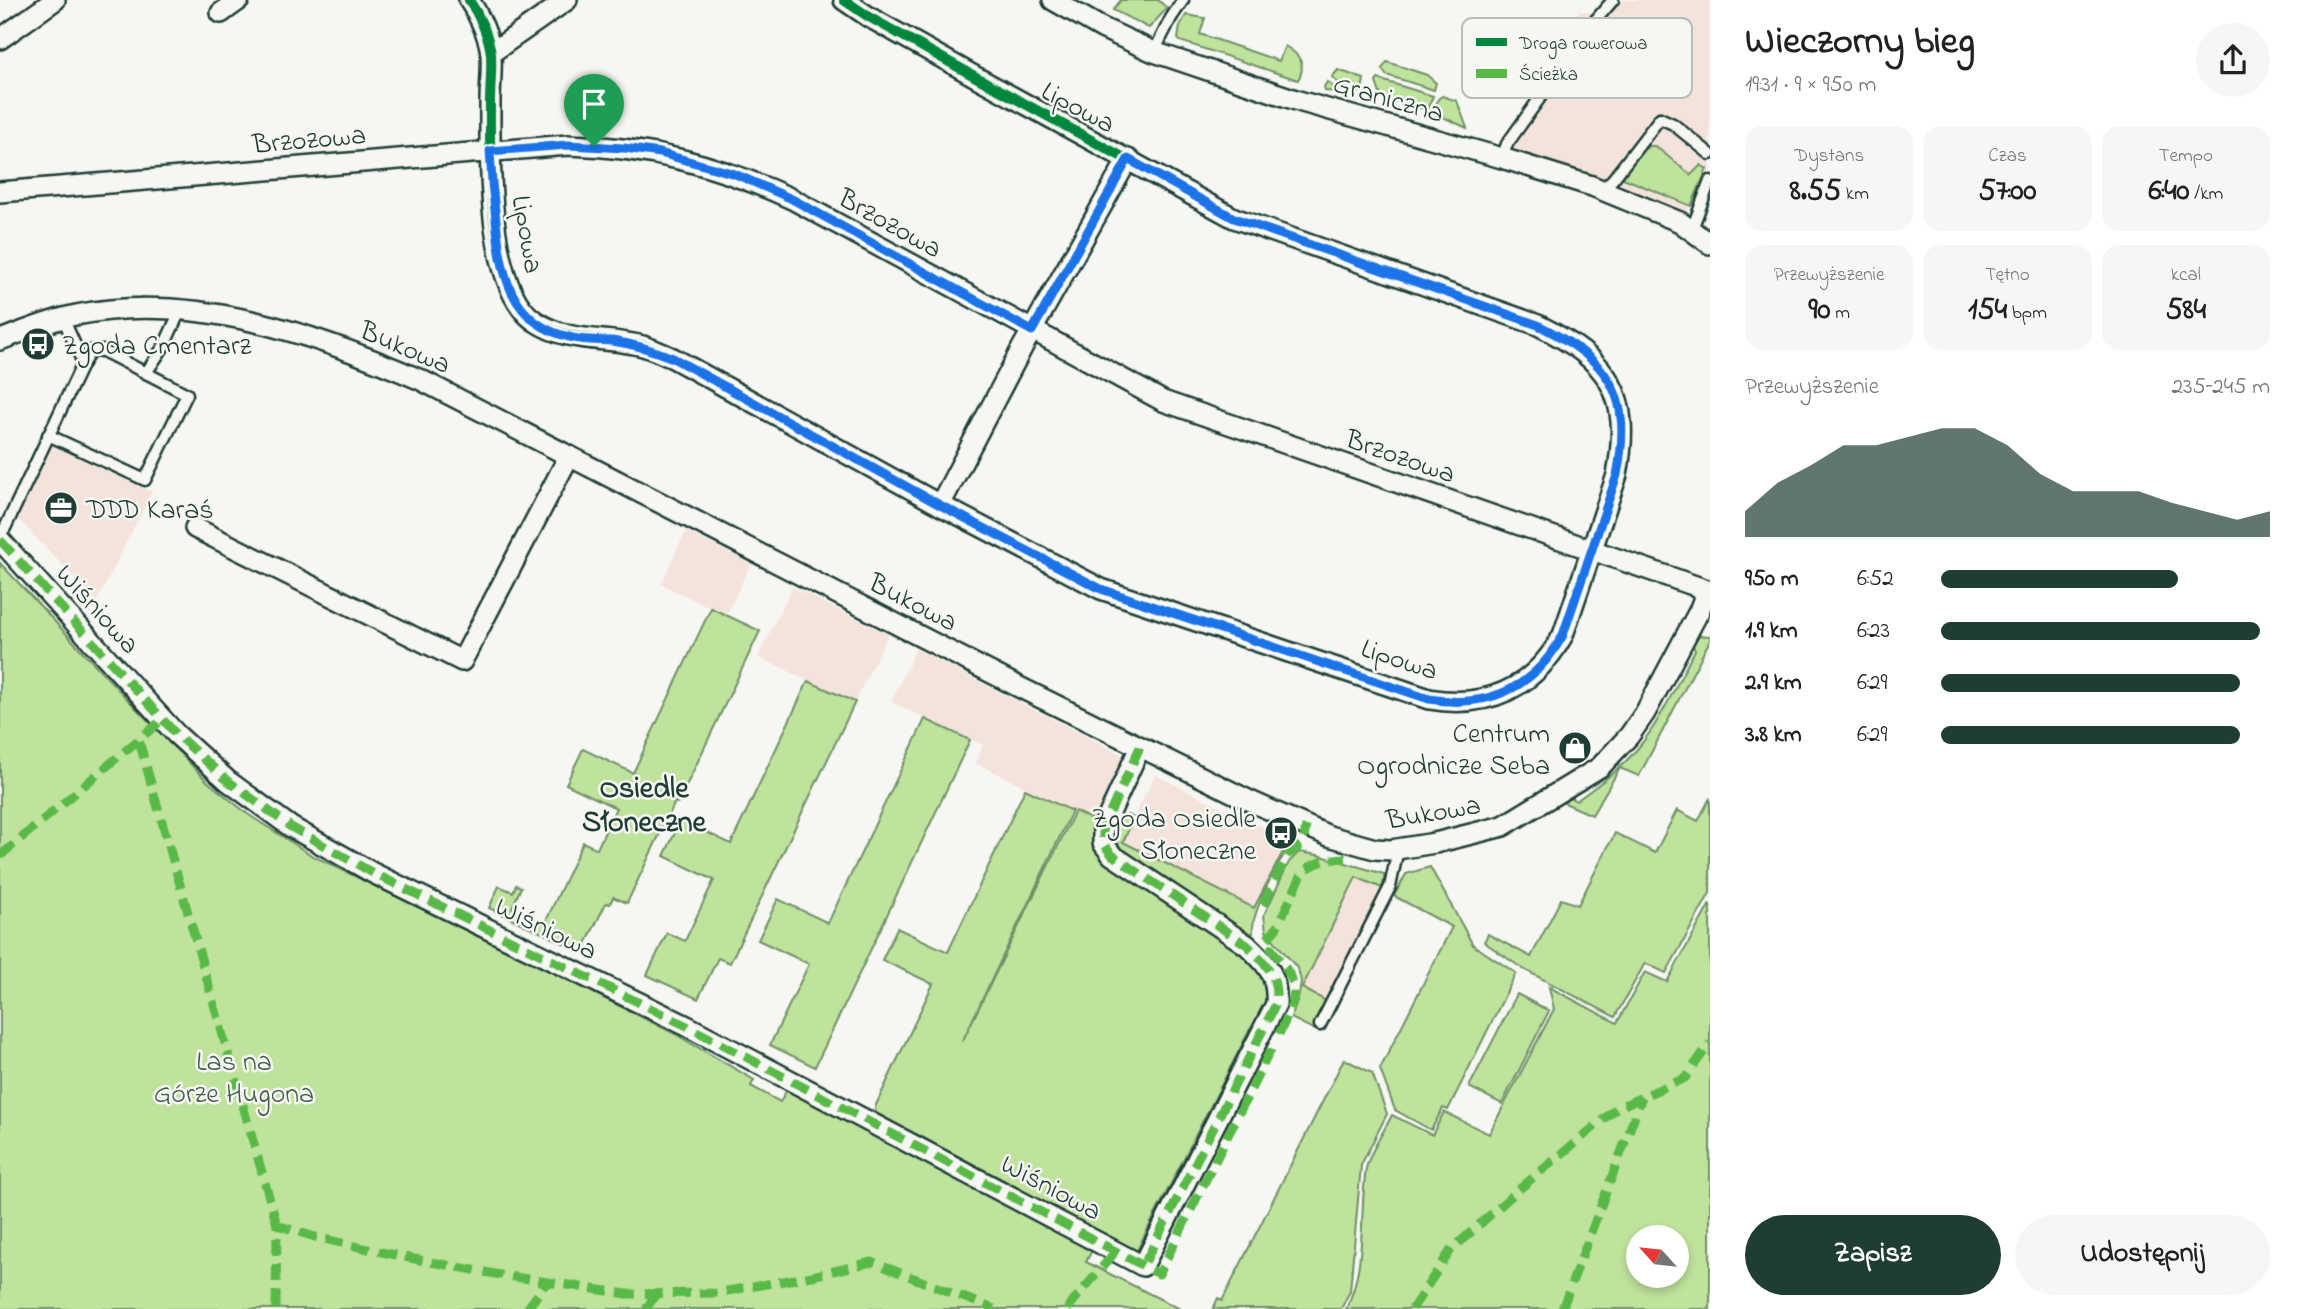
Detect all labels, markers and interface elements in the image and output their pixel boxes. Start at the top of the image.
text: Wieczorny bieg [1745,15,1975,71]
legend [1462,18,1692,98]
button: share [2196,23,2270,97]
text: Droga rowerowa [1518,31,1648,60]
text: Ścieżka [1519,62,1578,89]
street label: Graniczna [1328,65,1448,136]
text: 19:31 · 9 × 950 m [1745,69,1876,102]
street label: Lipowa [1033,73,1122,146]
pin [564,74,624,146]
icon: arrive [575,85,613,123]
street label: Brzozowa [250,116,368,167]
text: Dystans [1794,143,1864,170]
text: Czas [1988,143,2027,170]
text: Tempo [2159,143,2213,170]
text: 8.55 [1789,170,1841,214]
text: 57:00 [1978,170,2036,214]
text: 6:40 [2148,170,2190,214]
street label: Brzozowa [829,179,949,271]
text: km [1841,181,1869,208]
text: /km [2190,181,2223,208]
street label: Lipowa [499,192,553,277]
text: Przewyższenie [1774,262,1885,289]
text: Tętno [1985,262,2030,289]
text: kcal [2171,262,2201,289]
text: 90 [1808,289,1830,333]
text: 154 [1968,289,2007,333]
text: 584 [2165,289,2206,333]
text: m [1830,300,1850,327]
text: bpm [2007,300,2047,327]
street label: Bukowa [352,311,456,387]
bus stop icon: Zgoda Cmentarz [19,325,57,363]
place label: Zgoda Cmentarz [62,327,252,368]
text: Przewyższenie [1745,371,1879,404]
text: 235–245 m [2172,371,2270,404]
street label: Brzozowa [1339,420,1460,496]
office icon: DDD Karaś [42,489,80,527]
place label: DDD Karaś [85,491,214,532]
street label: Wiśniowa [45,556,148,665]
text: 950 m [1745,563,1799,596]
text: 6:52 [1857,563,1894,596]
street label: Bukowa [860,564,964,644]
text: 1.9 km [1745,615,1798,648]
text: 6:23 [1857,615,1890,648]
street label: Lipowa [1355,630,1443,693]
text: 2.9 km [1745,667,1802,700]
text: 6:29 [1857,667,1887,700]
place label: Centrum Ogrodnicze Seba [1357,715,1550,788]
text: 3.8 km [1745,719,1802,752]
text: 6:29 [1857,719,1887,752]
shop icon: Centrum Ogrodnicze Seba [1556,729,1594,767]
district label: Osiedle Słoneczne [582,768,708,846]
street label: Bukowa [1382,786,1484,843]
place label: Zgoda Osiedle Słoneczne [1092,800,1256,873]
bus stop icon: Zgoda Osiedle Słoneczne [1262,814,1300,852]
street label: Wiśniowa [487,888,604,973]
park label: Las na Górze Hugona [154,1043,314,1116]
street label: Wiśniowa [992,1145,1108,1233]
button: Zapisz [1745,1215,2001,1295]
button: Udostępnij [2015,1215,2270,1295]
north arrow [1626,1225,1689,1288]
map controls [1626,1225,1689,1288]

